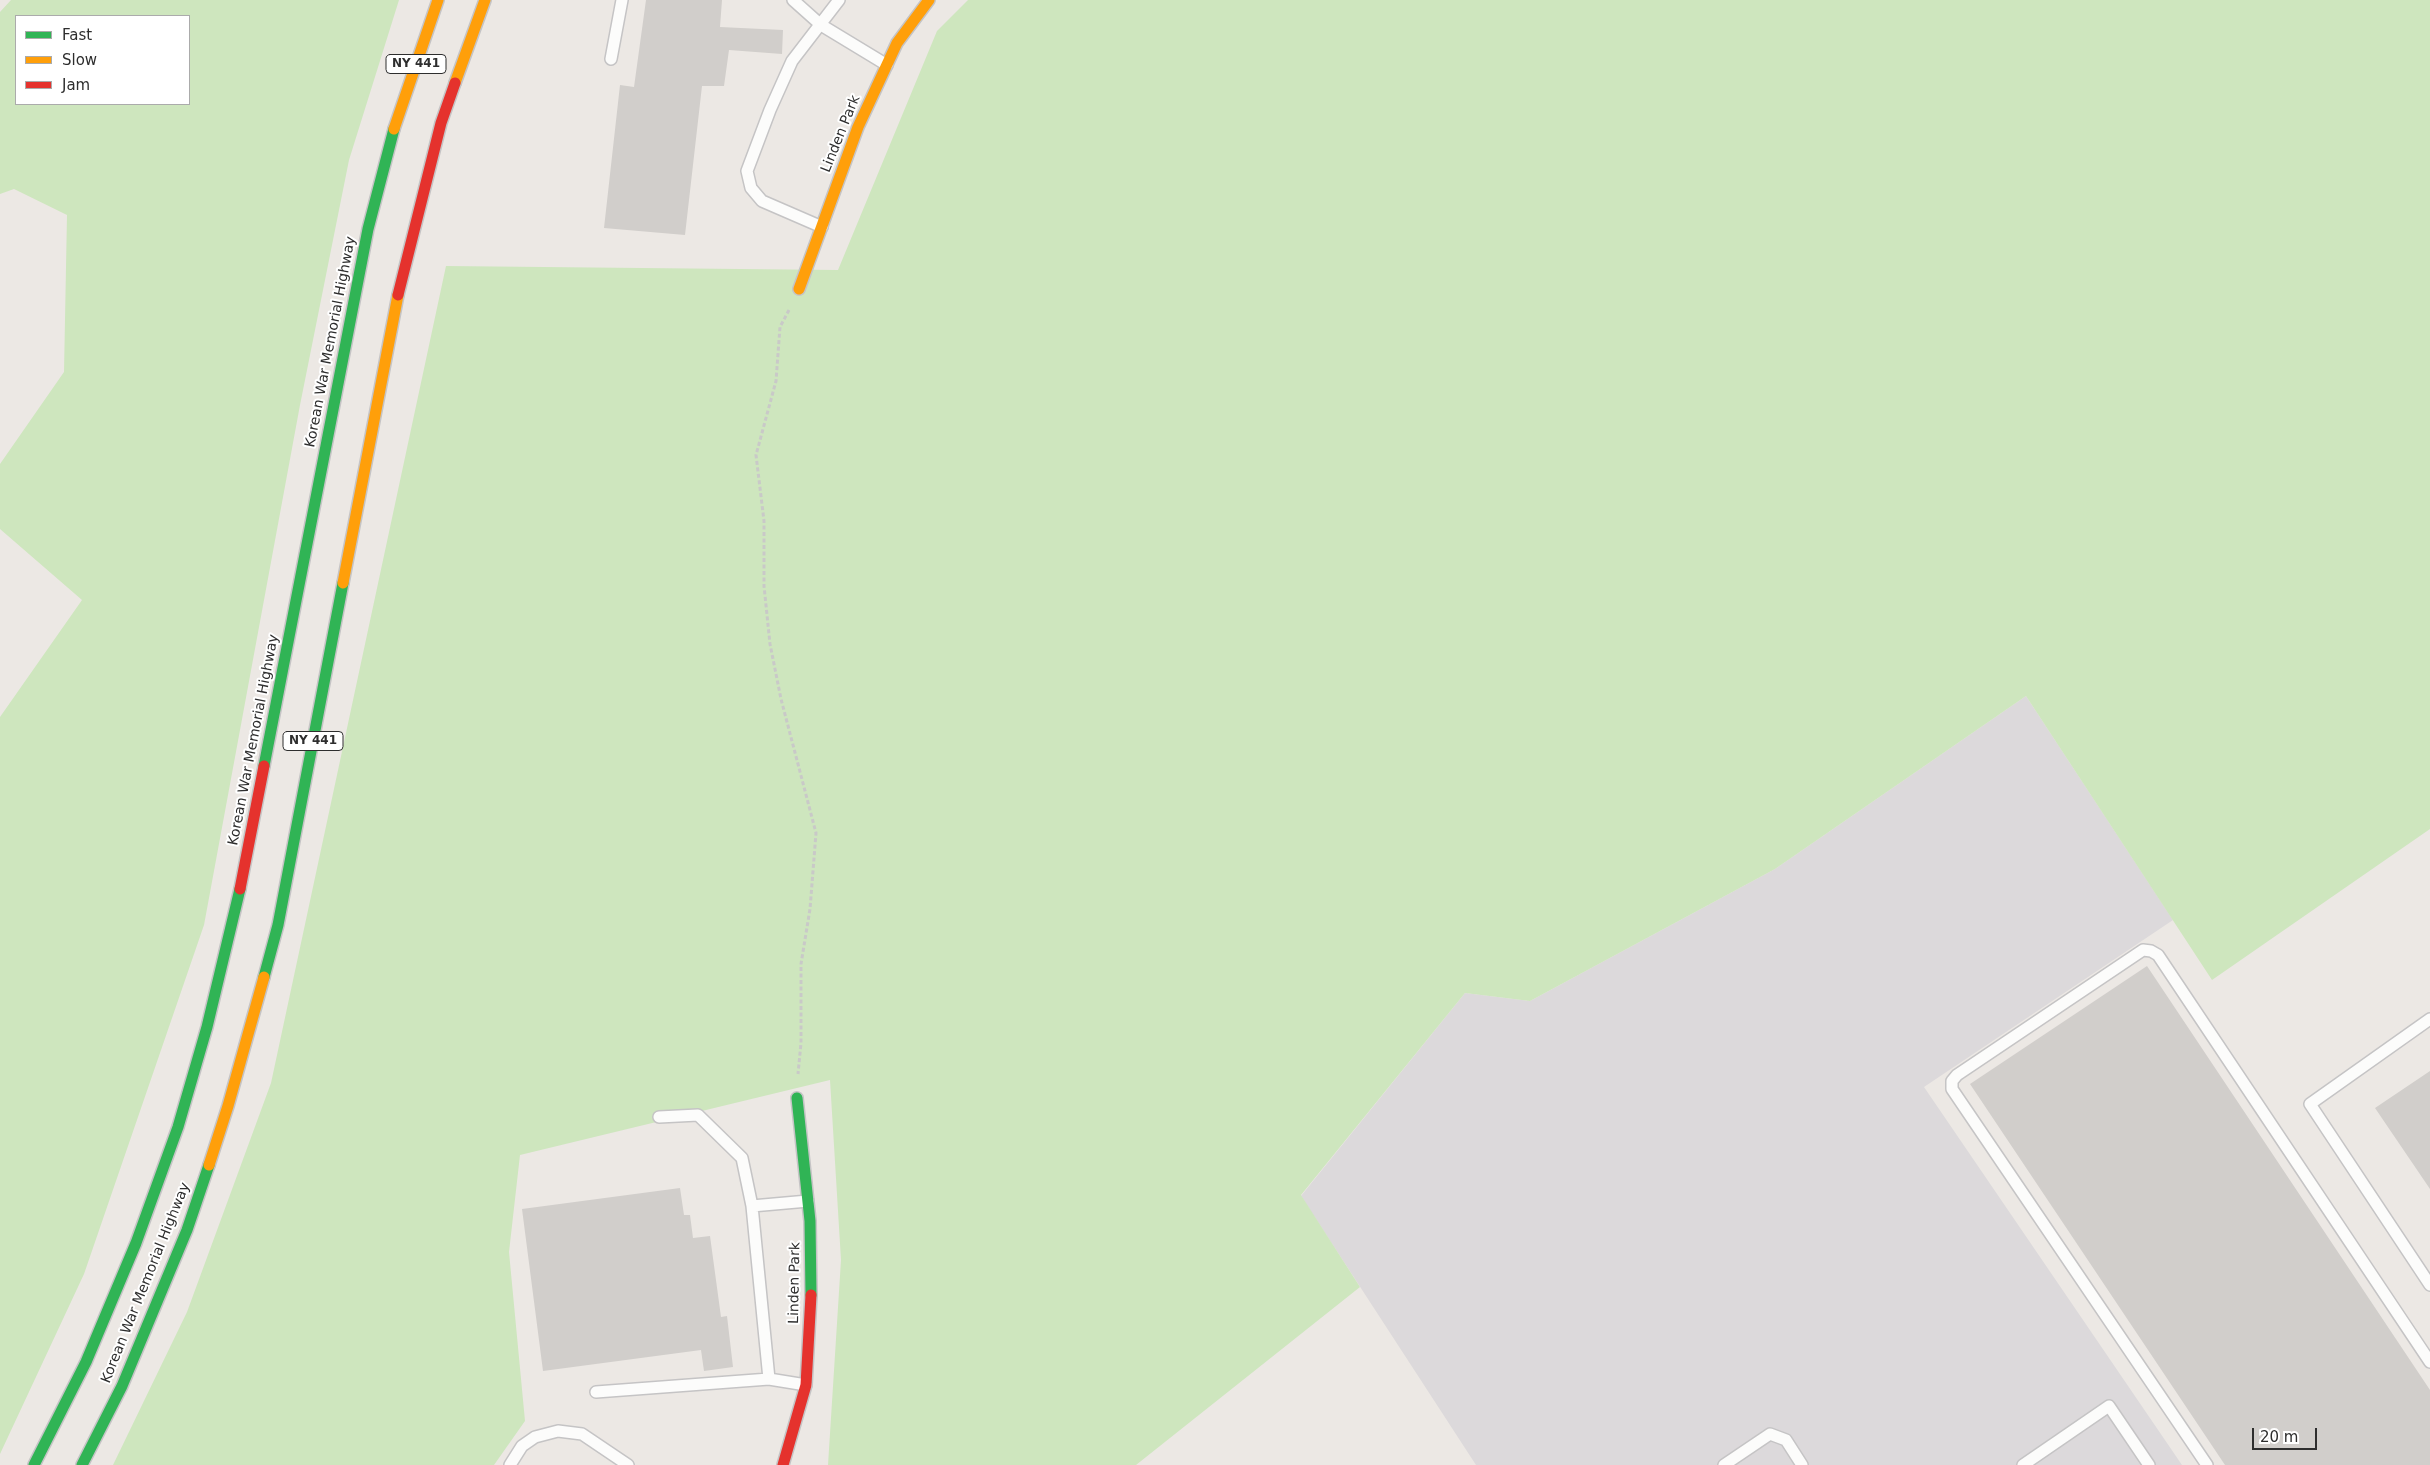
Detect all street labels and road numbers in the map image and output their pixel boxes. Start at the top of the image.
road number: NY 441 [386,54,446,74]
street label: Linden Park [818,93,864,175]
street label: Korean War Memorial Highway [302,235,360,449]
street label: Korean War Memorial Highway [225,633,283,847]
road number: NY 441 [283,731,343,750]
street label: Korean War Memorial Highway [98,1180,194,1386]
street label: Linden Park [786,1242,804,1324]

